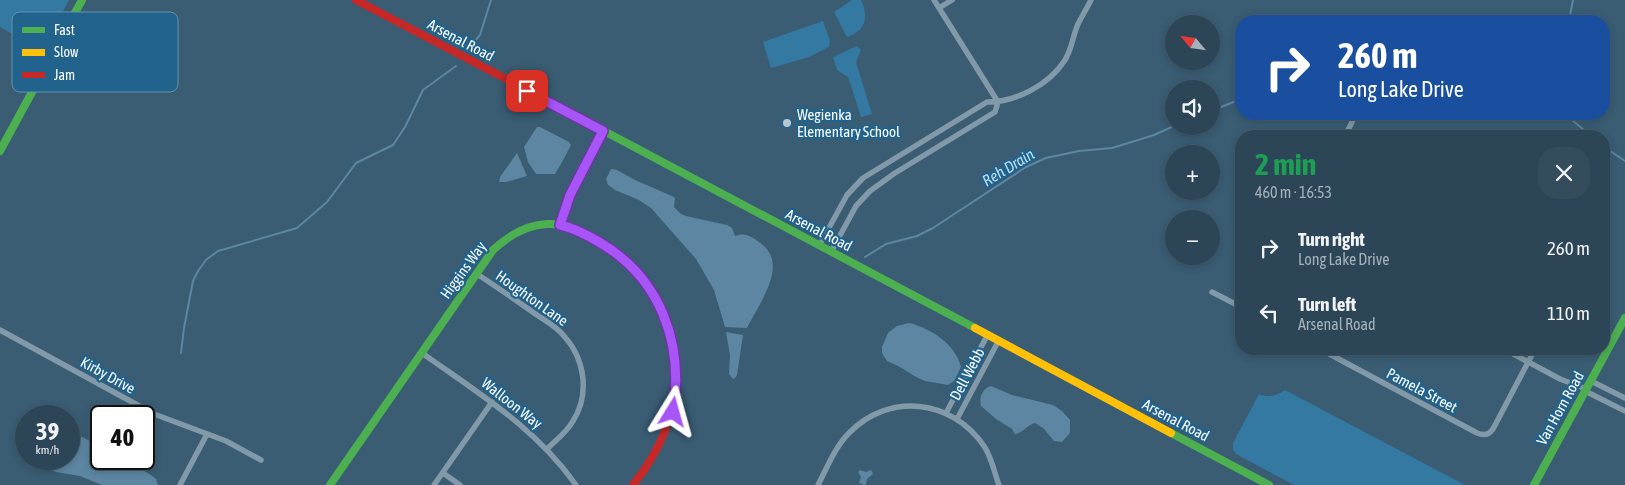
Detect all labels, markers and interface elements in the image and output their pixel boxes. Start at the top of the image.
legend [12,12,178,92]
street label: Arsenal Road [425,15,497,65]
north arrow [1165,15,1220,70]
map controls [1165,15,1220,265]
text: Fast [54,22,75,38]
icon: right [1255,35,1320,100]
text: 260 m [1338,35,1417,75]
text: Slow [54,44,79,60]
text: Jam [54,67,75,83]
pin [506,70,548,112]
text: Long Lake Drive [1338,76,1464,102]
icon: arrive [513,77,541,105]
button: sound [1165,80,1220,135]
place label: Wegienka Elementary School [797,106,900,140]
marker: Wegienka Elementary School [781,117,793,129]
water label: Reh Drain [979,144,1037,189]
button: + [1165,145,1220,200]
text: 2 min [1255,147,1316,181]
button: close [1538,147,1590,199]
text: 460 m · 16:53 [1255,183,1332,201]
street label: Arsenal Road [783,205,855,255]
button: − [1165,210,1220,265]
text: Turn right [1298,228,1365,250]
icon: right [1255,234,1283,262]
text: 260 m [1547,237,1590,259]
street label: Higgins Way [437,238,489,302]
text: Long Lake Drive [1298,250,1389,268]
street label: Houghton Lane [493,267,571,329]
text: Turn left [1298,293,1356,315]
icon: left [1255,299,1283,327]
text: 110 m [1547,302,1590,324]
text: Arsenal Road [1298,315,1376,333]
street label: Dell Webb [946,345,988,403]
street label: Kirby Drive [78,353,138,397]
street label: Pamela Street [1384,364,1460,416]
street label: Van Horn Road [1533,368,1587,448]
street label: Walloon Way [478,374,546,432]
position arrow [646,385,698,437]
street label: Arsenal Road [1140,395,1212,445]
speed limit sign: 40 [90,405,155,470]
text: 39 [36,417,59,445]
text: km/h [36,443,59,457]

